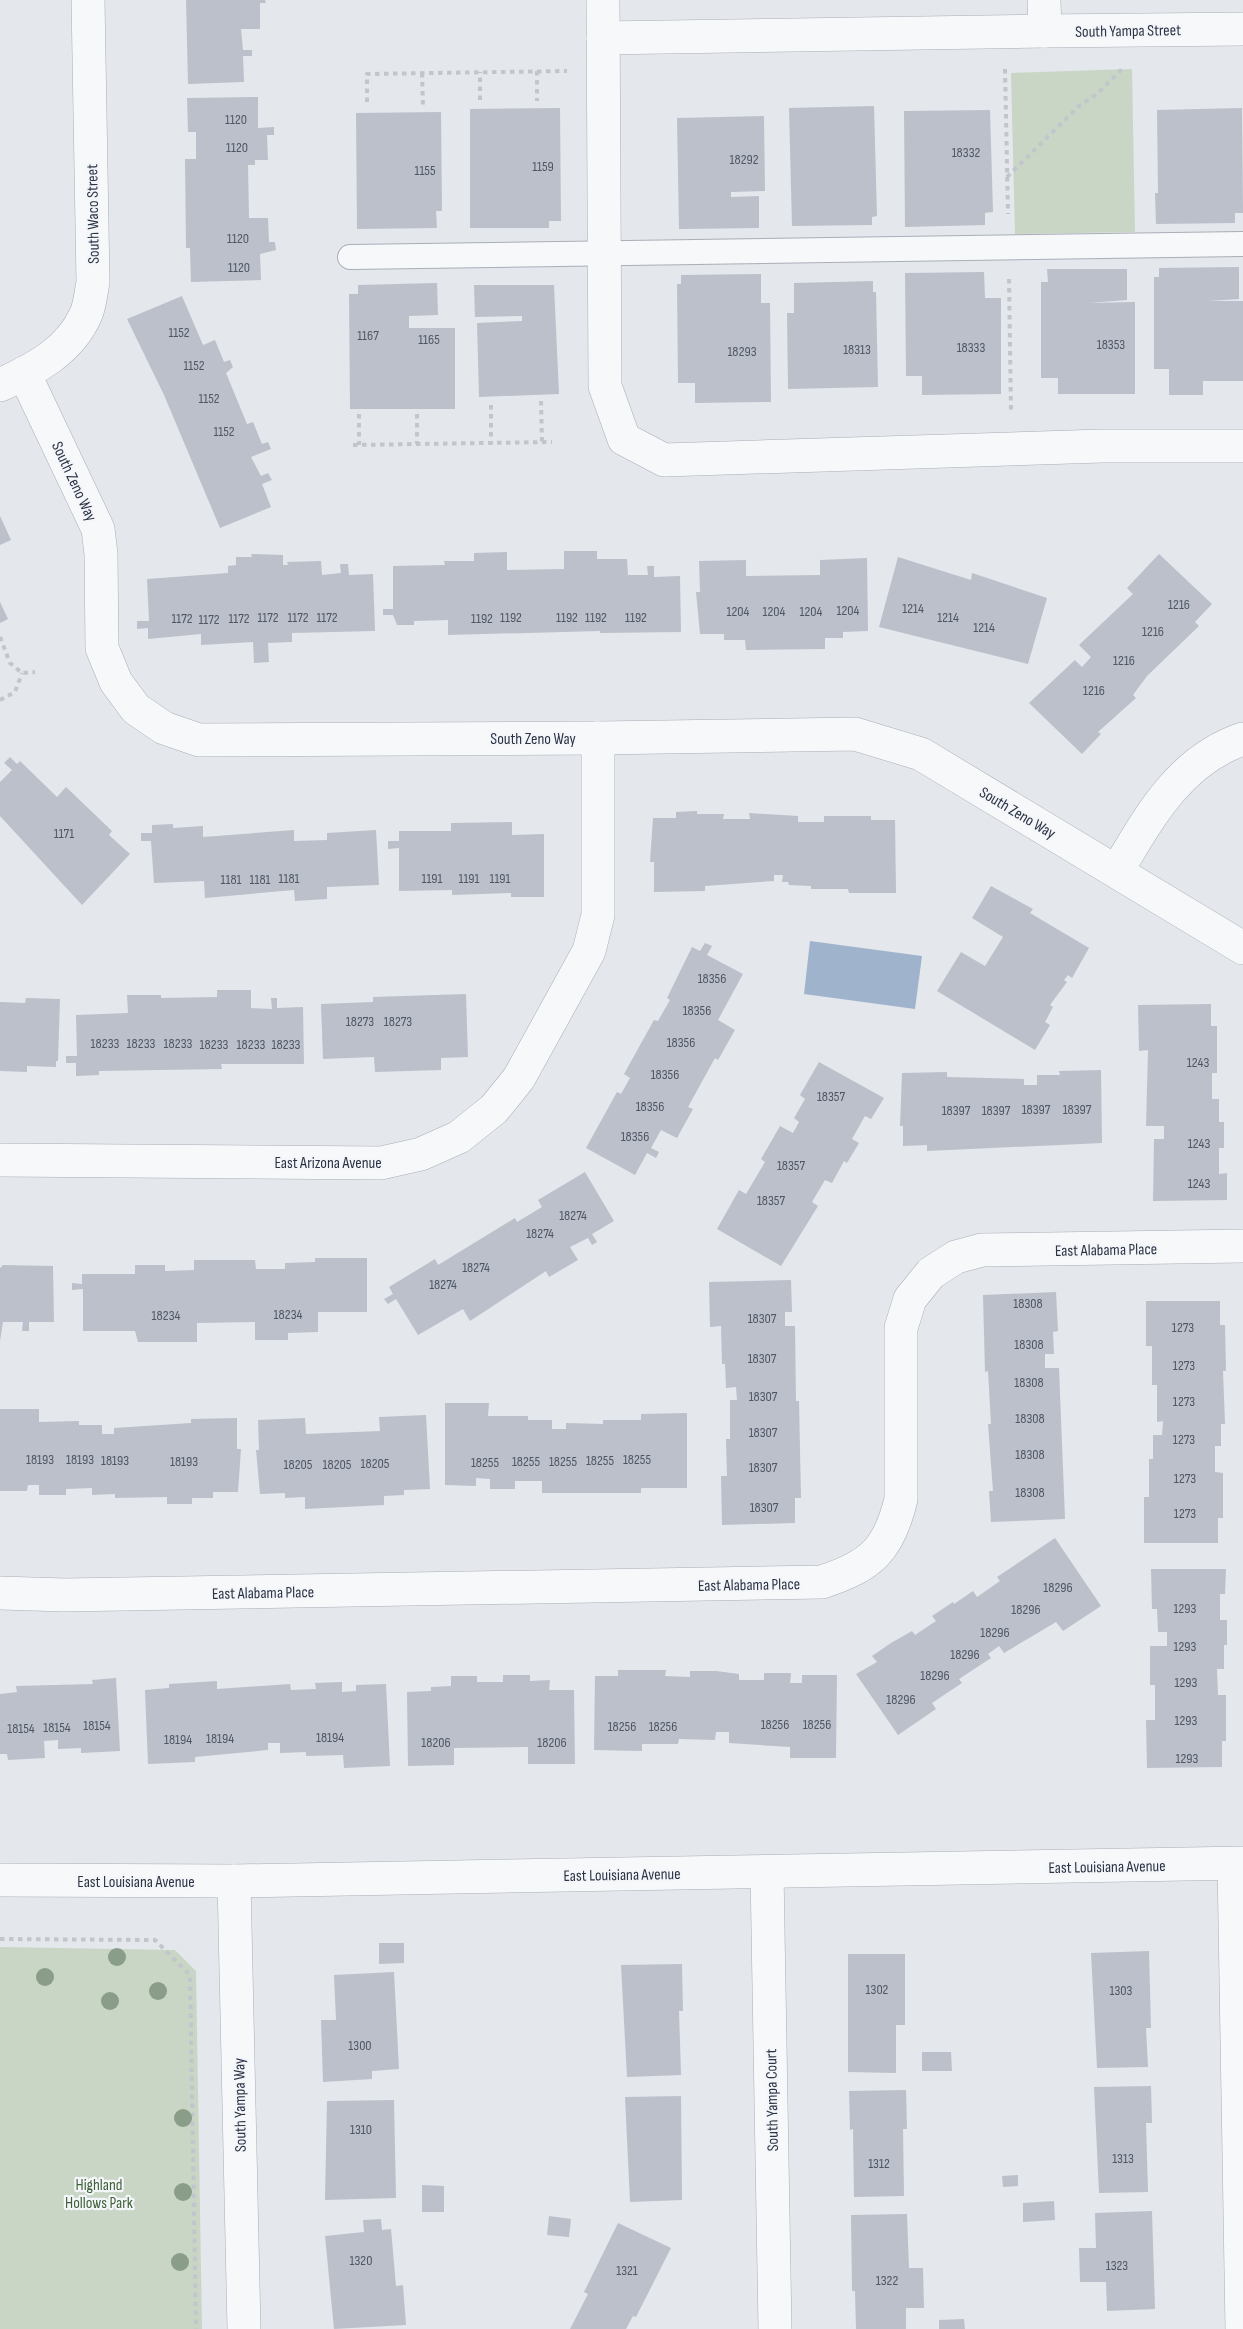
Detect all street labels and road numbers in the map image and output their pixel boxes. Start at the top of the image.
street label: South Yampa Street [1075,21,1181,42]
street label: South Waco Street [83,164,104,264]
street label: South Zeno Way [47,439,100,524]
street label: South Zeno Way [490,730,576,749]
street label: South Zeno Way [976,783,1059,843]
street label: East Arizona Avenue [274,1154,382,1173]
street label: East Alabama Place [1055,1240,1157,1261]
street label: East Alabama Place [698,1575,800,1596]
street label: East Alabama Place [212,1583,314,1604]
street label: East Louisiana Avenue [1048,1857,1166,1878]
street label: East Louisiana Avenue [563,1865,681,1886]
street label: East Louisiana Avenue [77,1873,195,1892]
street label: South Yampa Court [762,2048,783,2152]
street label: South Yampa Way [230,2058,251,2152]

